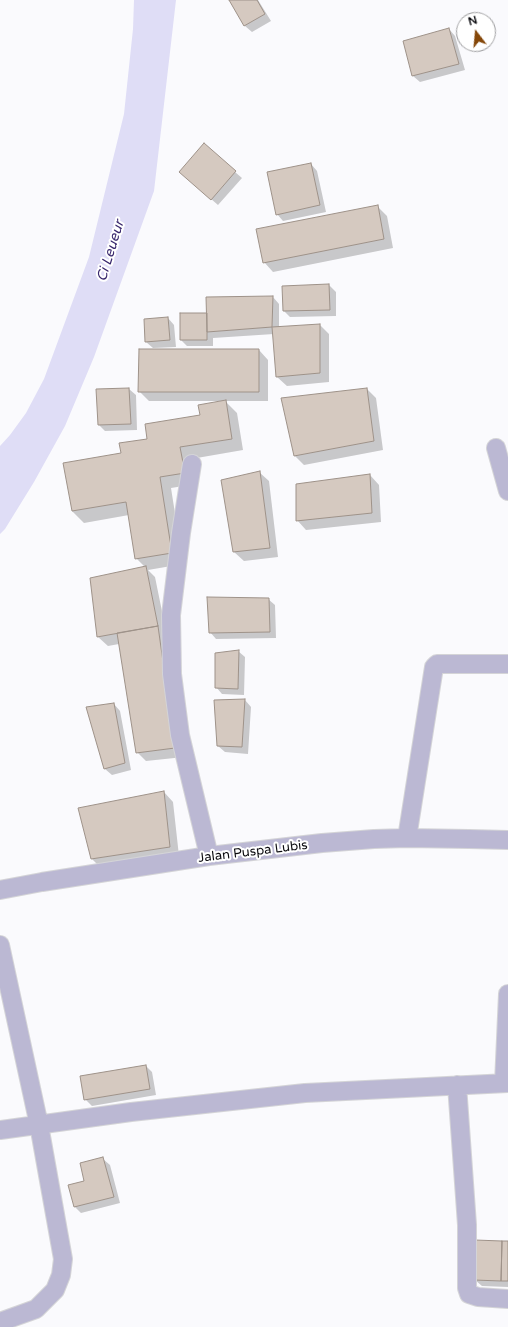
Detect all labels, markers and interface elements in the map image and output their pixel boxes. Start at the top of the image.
north arrow [456,12,496,52]
text: N [467,13,479,28]
water label: Ci Leueur [94,218,128,284]
street label: Jalan Puspa Lubis [197,838,309,866]

